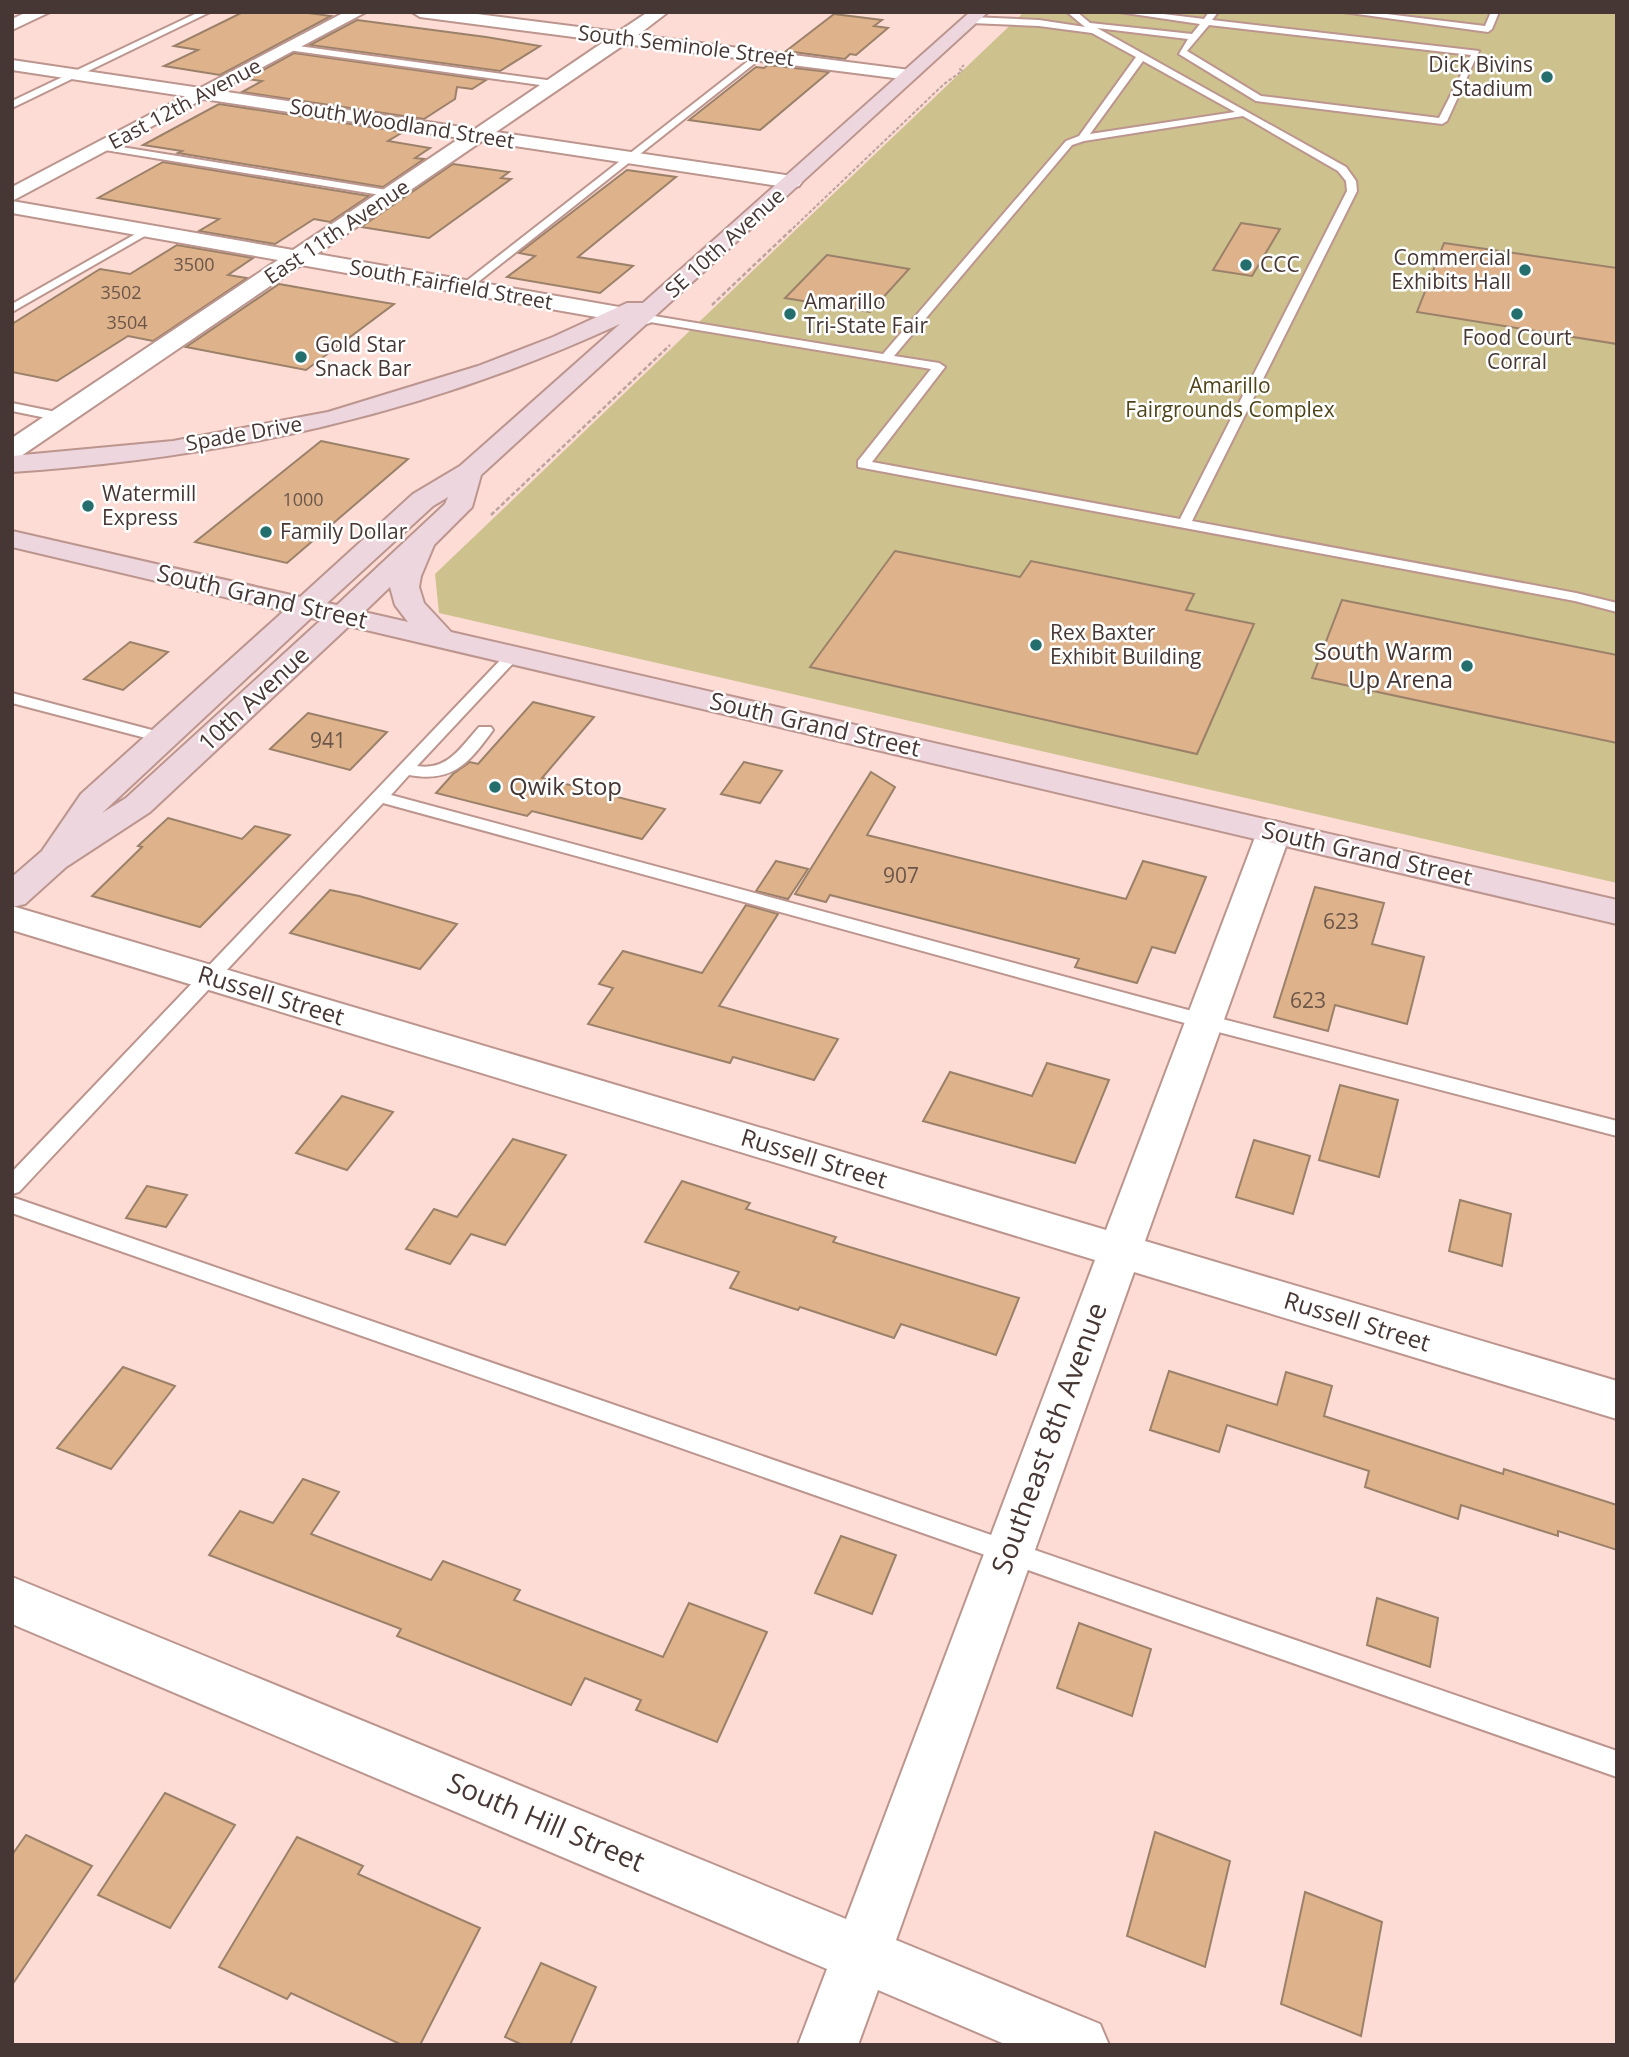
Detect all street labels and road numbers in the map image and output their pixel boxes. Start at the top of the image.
street label: South Seminole Street [576,18,796,72]
street label: East 12th Avenue [103,51,266,155]
street label: South Woodland Street [288,91,517,155]
street label: East 11th Avenue [258,172,414,290]
street label: SE 10th Avenue [659,181,790,303]
street label: South Fairfield Street [347,252,555,316]
street label: Spade Drive [184,409,304,457]
street label: South Grand Street [154,555,371,636]
street label: 10th Avenue [190,638,316,758]
street label: South Grand Street [707,683,924,764]
street label: South Grand Street [1259,812,1476,893]
street label: Russell Street [194,957,349,1032]
street label: Russell Street [737,1120,892,1195]
street label: Russell Street [1280,1283,1435,1358]
street label: Southeast 8th Avenue [981,1297,1115,1579]
street label: South Hill Street [442,1762,651,1880]

